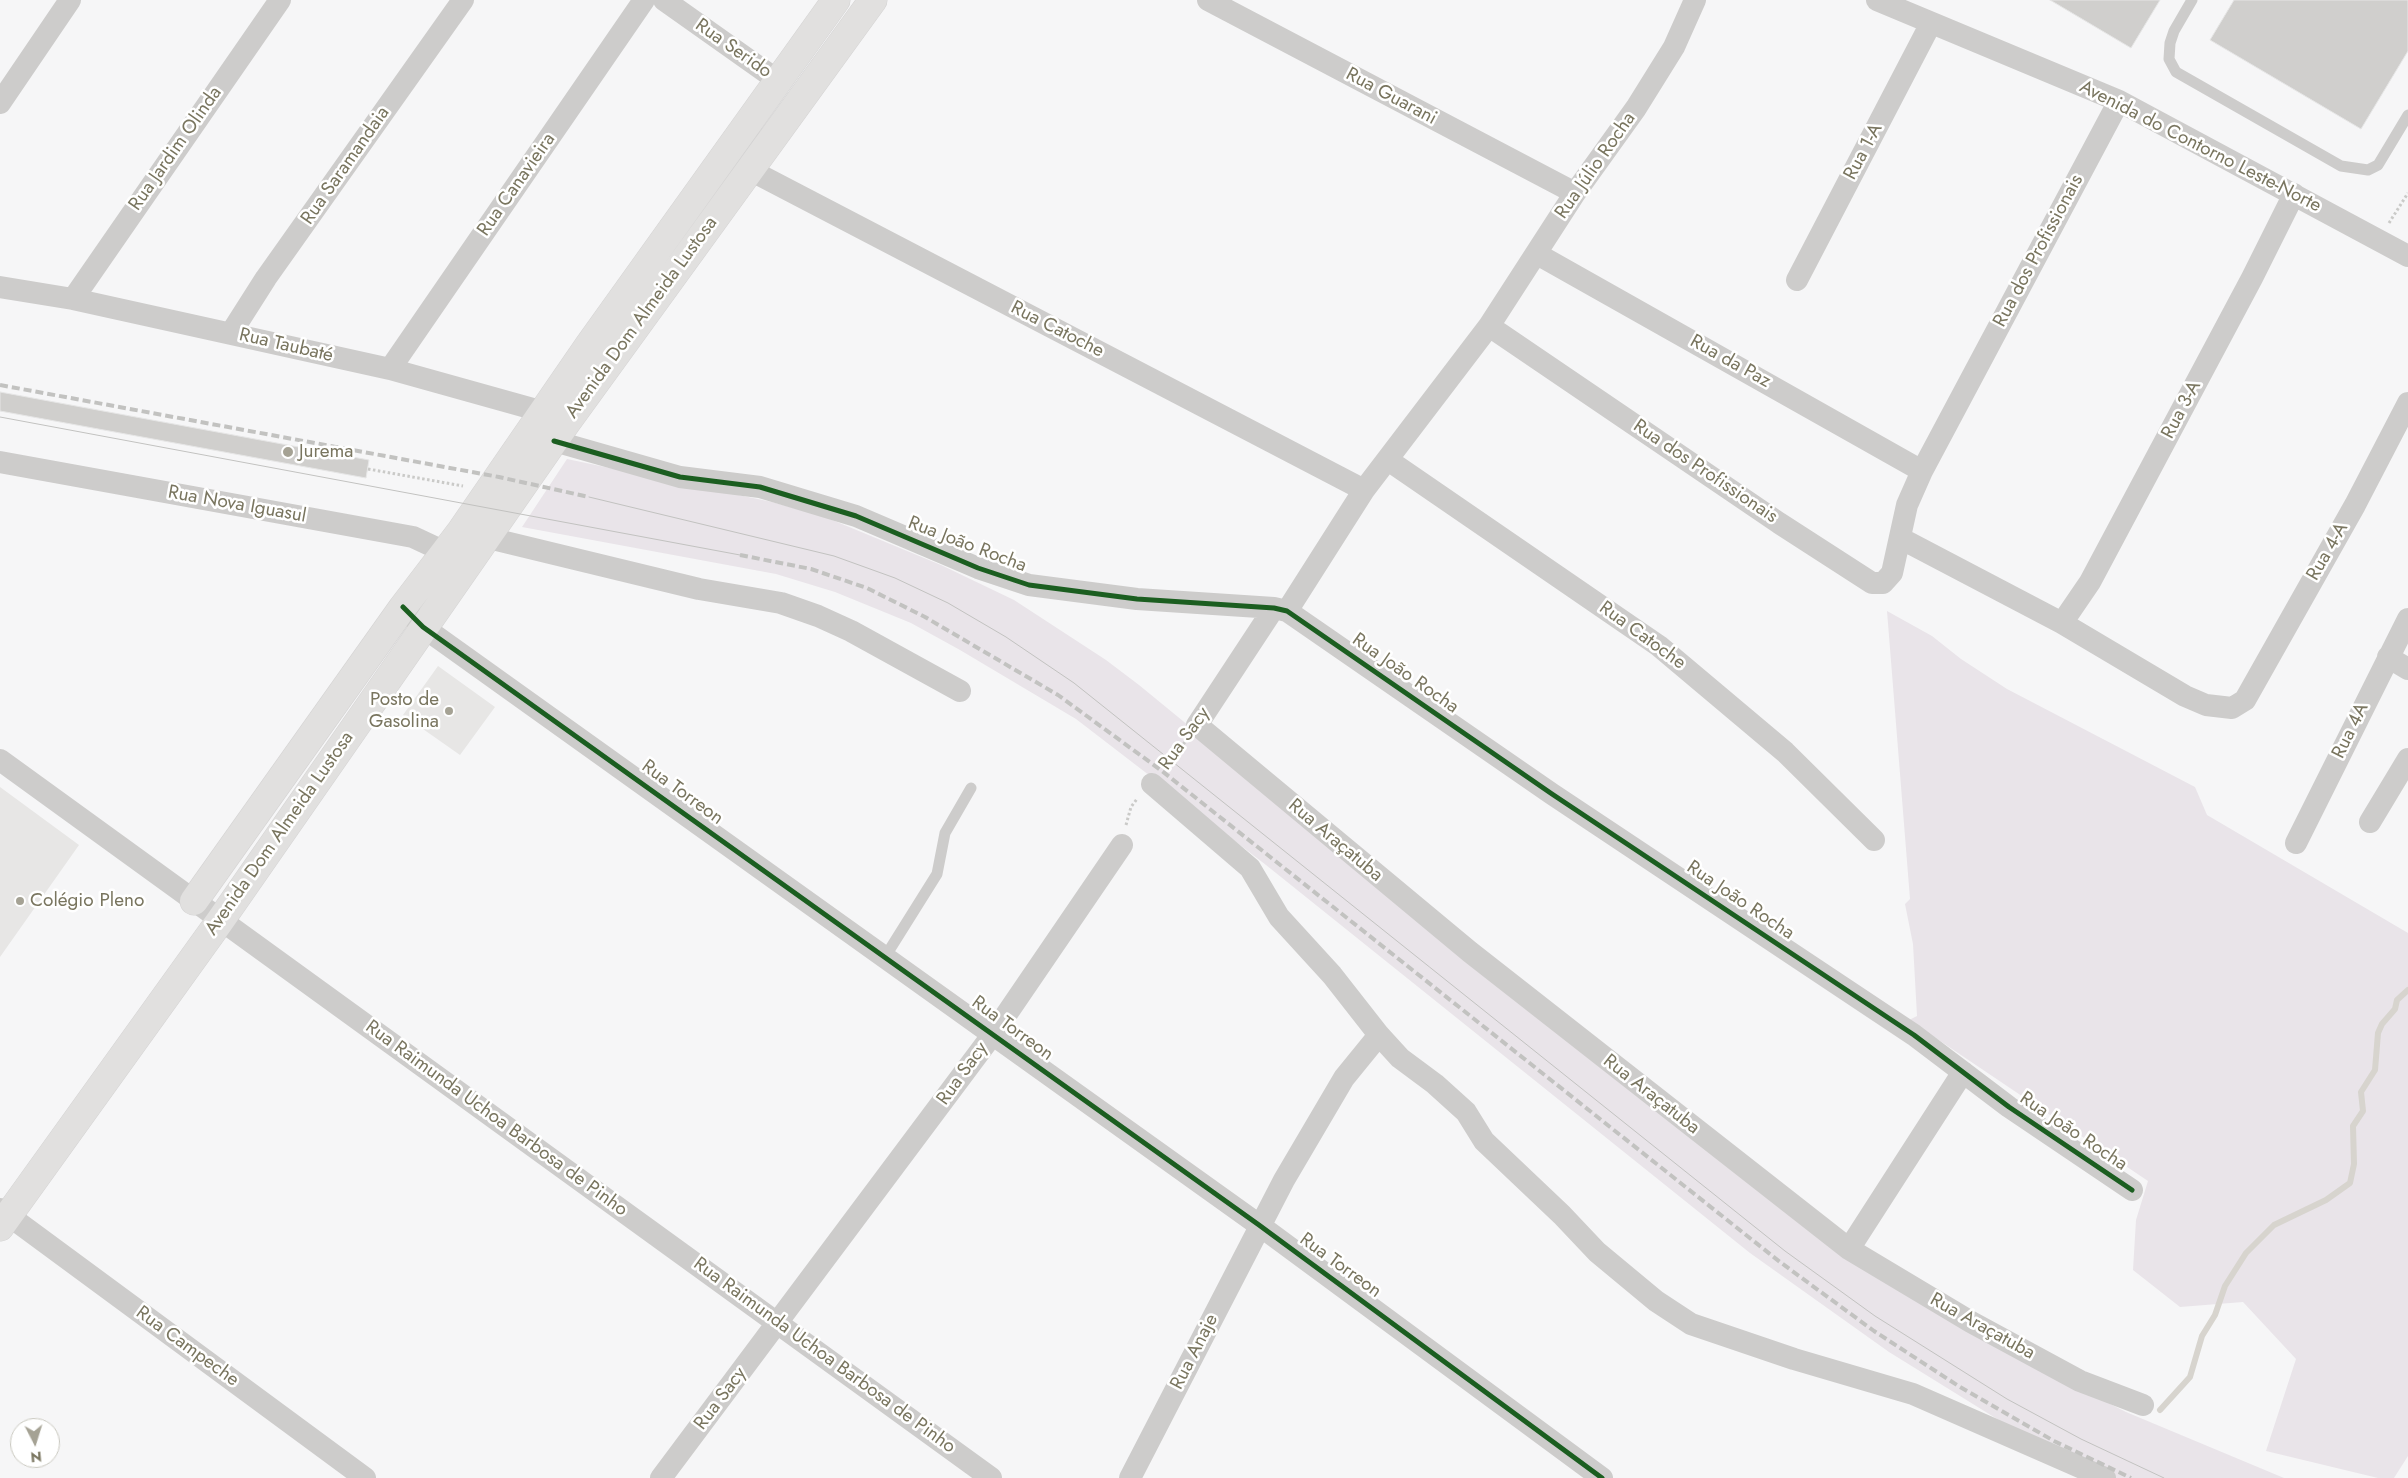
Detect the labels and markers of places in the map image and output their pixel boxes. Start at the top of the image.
place label: Jurema [299,441,354,463]
marker: Jurema [281,445,295,459]
place label: Posto de Gasolina [369,689,439,733]
marker: Posto de Gasolina [443,705,455,717]
place label: Colégio Pleno [30,890,144,912]
marker: Colégio Pleno [14,895,26,907]

